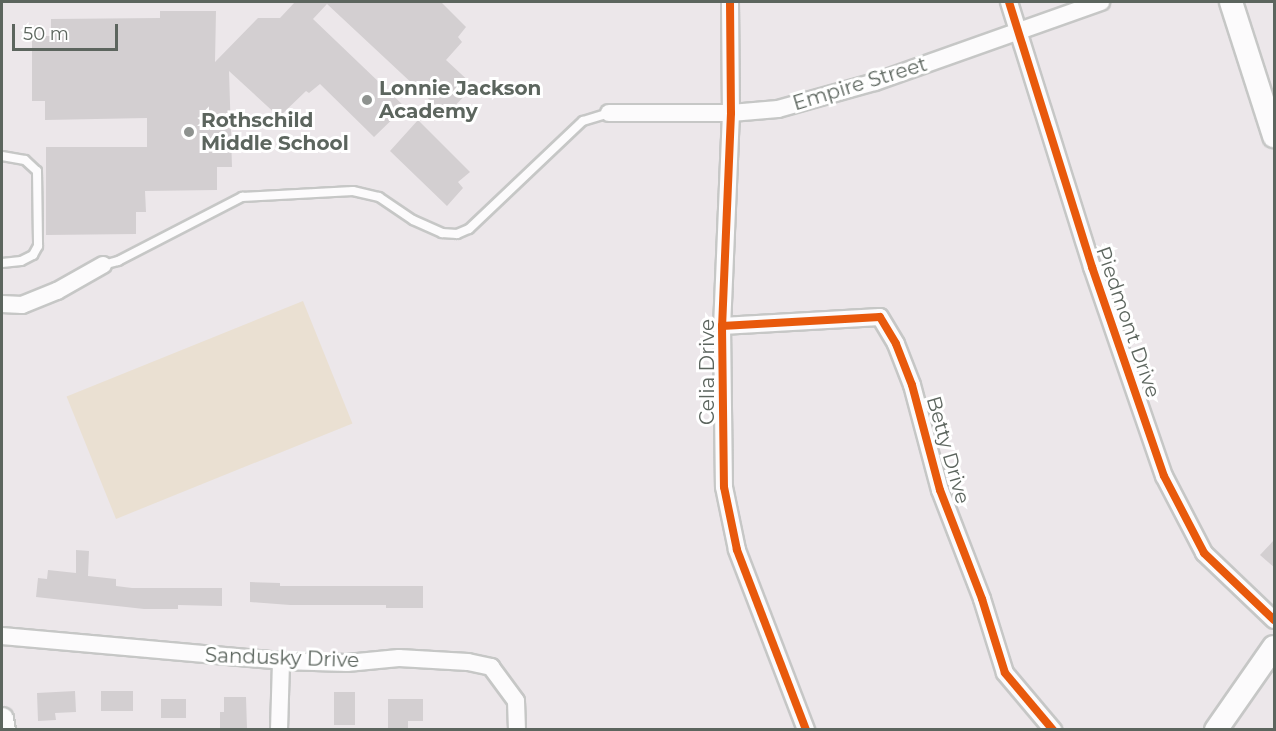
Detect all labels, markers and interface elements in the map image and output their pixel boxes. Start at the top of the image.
scale bar [15,12,122,50]
text: 50 m [23,23,69,45]
street label: Empire Street [790,52,930,116]
place label: Lonnie Jackson Academy [379,77,541,124]
marker: Lonnie Jackson Academy [360,93,374,107]
place label: Rothschild Middle School [201,108,349,155]
marker: Rothschild Middle School [182,125,196,139]
street label: Piedmont Drive [1091,243,1165,401]
street label: Celia Drive [695,319,719,425]
street label: Betty Drive [921,393,975,507]
street label: Sandusky Drive [204,643,360,673]

